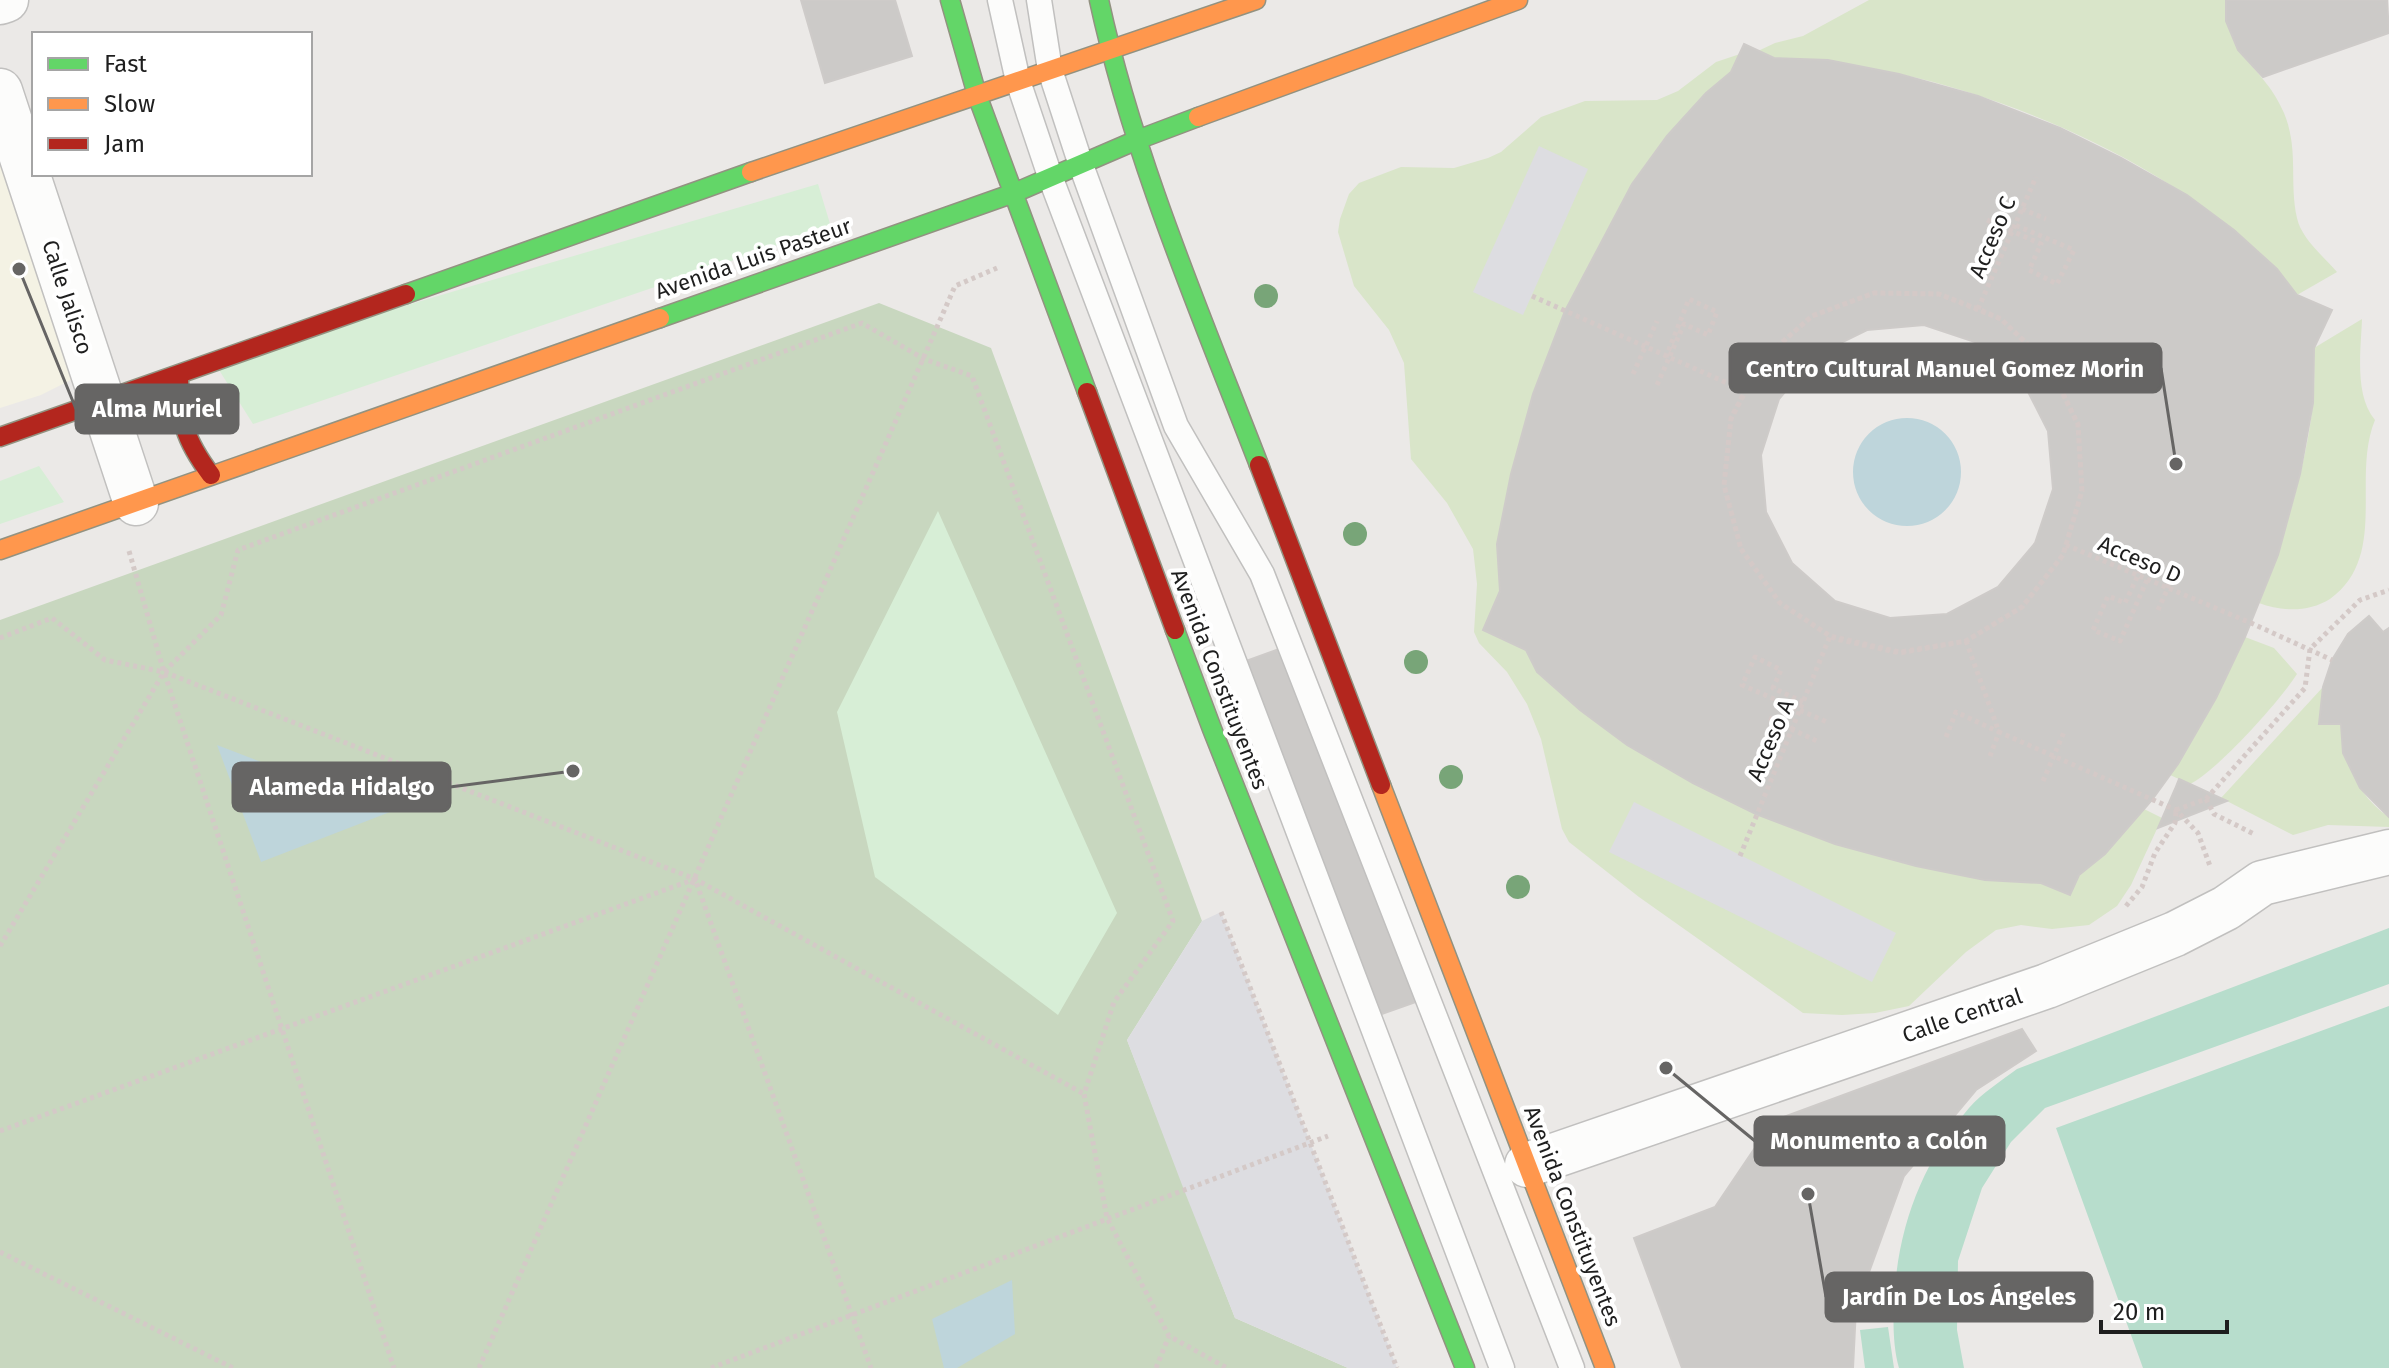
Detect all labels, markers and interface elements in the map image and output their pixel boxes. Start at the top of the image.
legend [32,32,312,176]
text: Fast [104,50,147,78]
text: Slow [104,90,155,118]
text: Jam [104,130,145,158]
street label: Acceso C [1963,192,2022,282]
street label: Avenida Luis Pasteur [652,212,855,305]
street label: Calle Jalisco [36,237,99,358]
callout: Centro Cultural Manuel Gomez Morin [1730,344,2161,392]
text: Centro Cultural Manuel Gomez Morin [1746,355,2144,383]
callout: Alma Muriel [76,385,238,433]
text: Alma Muriel [91,395,223,423]
street label: Acceso D [2094,530,2186,589]
street label: Avenida Constituyentes [1165,565,1274,793]
street label: Acceso A [1741,695,1800,785]
callout: Alameda Hidalgo [233,763,450,811]
text: Alameda Hidalgo [249,773,435,801]
street label: Calle Central [1899,982,2026,1049]
street label: Avenida Constituyentes [1518,1102,1627,1330]
callout: Monumento a Colón [1755,1117,2004,1165]
text: Monumento a Colón [1770,1127,1988,1155]
callout: Jardín De Los Ángeles [1826,1273,2092,1321]
text: Jardín De Los Ángeles [1841,1282,2077,1311]
scale bar [2101,1284,2227,1334]
text: 20 m [2113,1298,2165,1326]

